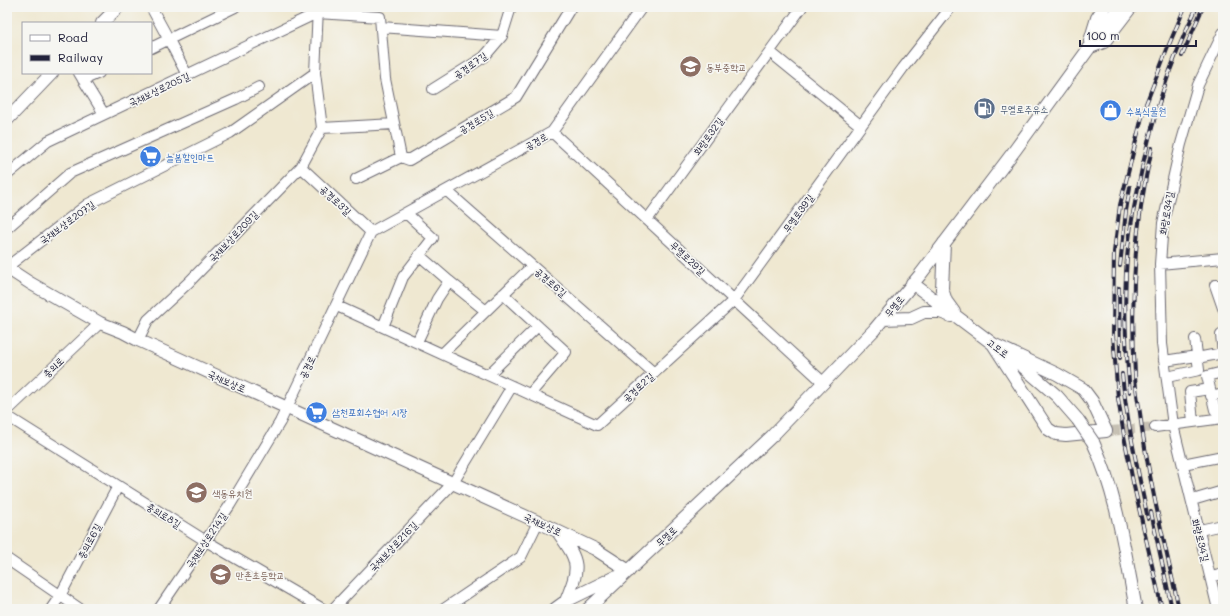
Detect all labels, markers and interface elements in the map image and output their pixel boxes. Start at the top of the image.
legend [22,22,152,74]
scale bar [1080,22,1196,48]
text: 100 m [1086,27,1120,43]
text: Road [58,29,88,45]
street label: 공경로7길 [451,48,489,82]
text: Railway [58,49,103,65]
school or university icon: 동부중학교 [677,54,703,80]
place label: 동부중학교 [706,60,746,74]
street label: 국채보상로205길 [126,69,192,109]
fuel station icon: 무열로주유소 [971,96,997,122]
shop icon: 수복식물원 [1097,98,1123,124]
place label: 무열로주유소 [1000,102,1048,116]
place label: 수복식물원 [1126,104,1166,118]
street label: 공경로5길 [456,105,496,137]
street label: 화랑로32길 [690,114,726,158]
street label: 공경로 [522,129,550,153]
supermarket icon: 늘봄할인마트 [138,144,164,170]
place label: 늘봄할인마트 [166,150,214,164]
street label: 공경로3길 [317,182,355,218]
street label: 화랑로34길 [1155,190,1177,236]
street label: 무열로39길 [779,191,817,235]
street label: 국채보상로207길 [36,197,98,247]
street label: 국채보상로209길 [205,207,261,265]
street label: 무열로29길 [667,238,709,278]
street label: 공경로6길 [532,264,570,300]
street label: 무열로 [881,292,907,320]
street label: 고모로 [984,335,1012,361]
street label: 공경로 [295,353,319,381]
street label: 충의로 [39,354,67,380]
street label: 국채보상로 [206,366,248,396]
street label: 공경로2길 [619,369,657,405]
supermarket icon: 삼천포회수협어 시장 [304,399,330,425]
place label: 삼천포회수협어 시장 [332,405,408,419]
school or university icon: 색동유치원 [184,480,210,506]
place label: 색동유치원 [212,486,252,500]
street label: 충의로8길 [144,499,184,531]
street label: 국채보상로214길 [182,509,230,571]
street label: 국채보상로 [522,509,564,539]
street label: 화랑로34길 [1189,517,1213,563]
street label: 국채보상로216길 [366,518,420,574]
street label: 충의로6길 [74,521,104,561]
street label: 무열로 [652,523,680,549]
school or university icon: 만촌초등학교 [208,562,234,588]
place label: 만촌초등학교 [236,568,284,582]

